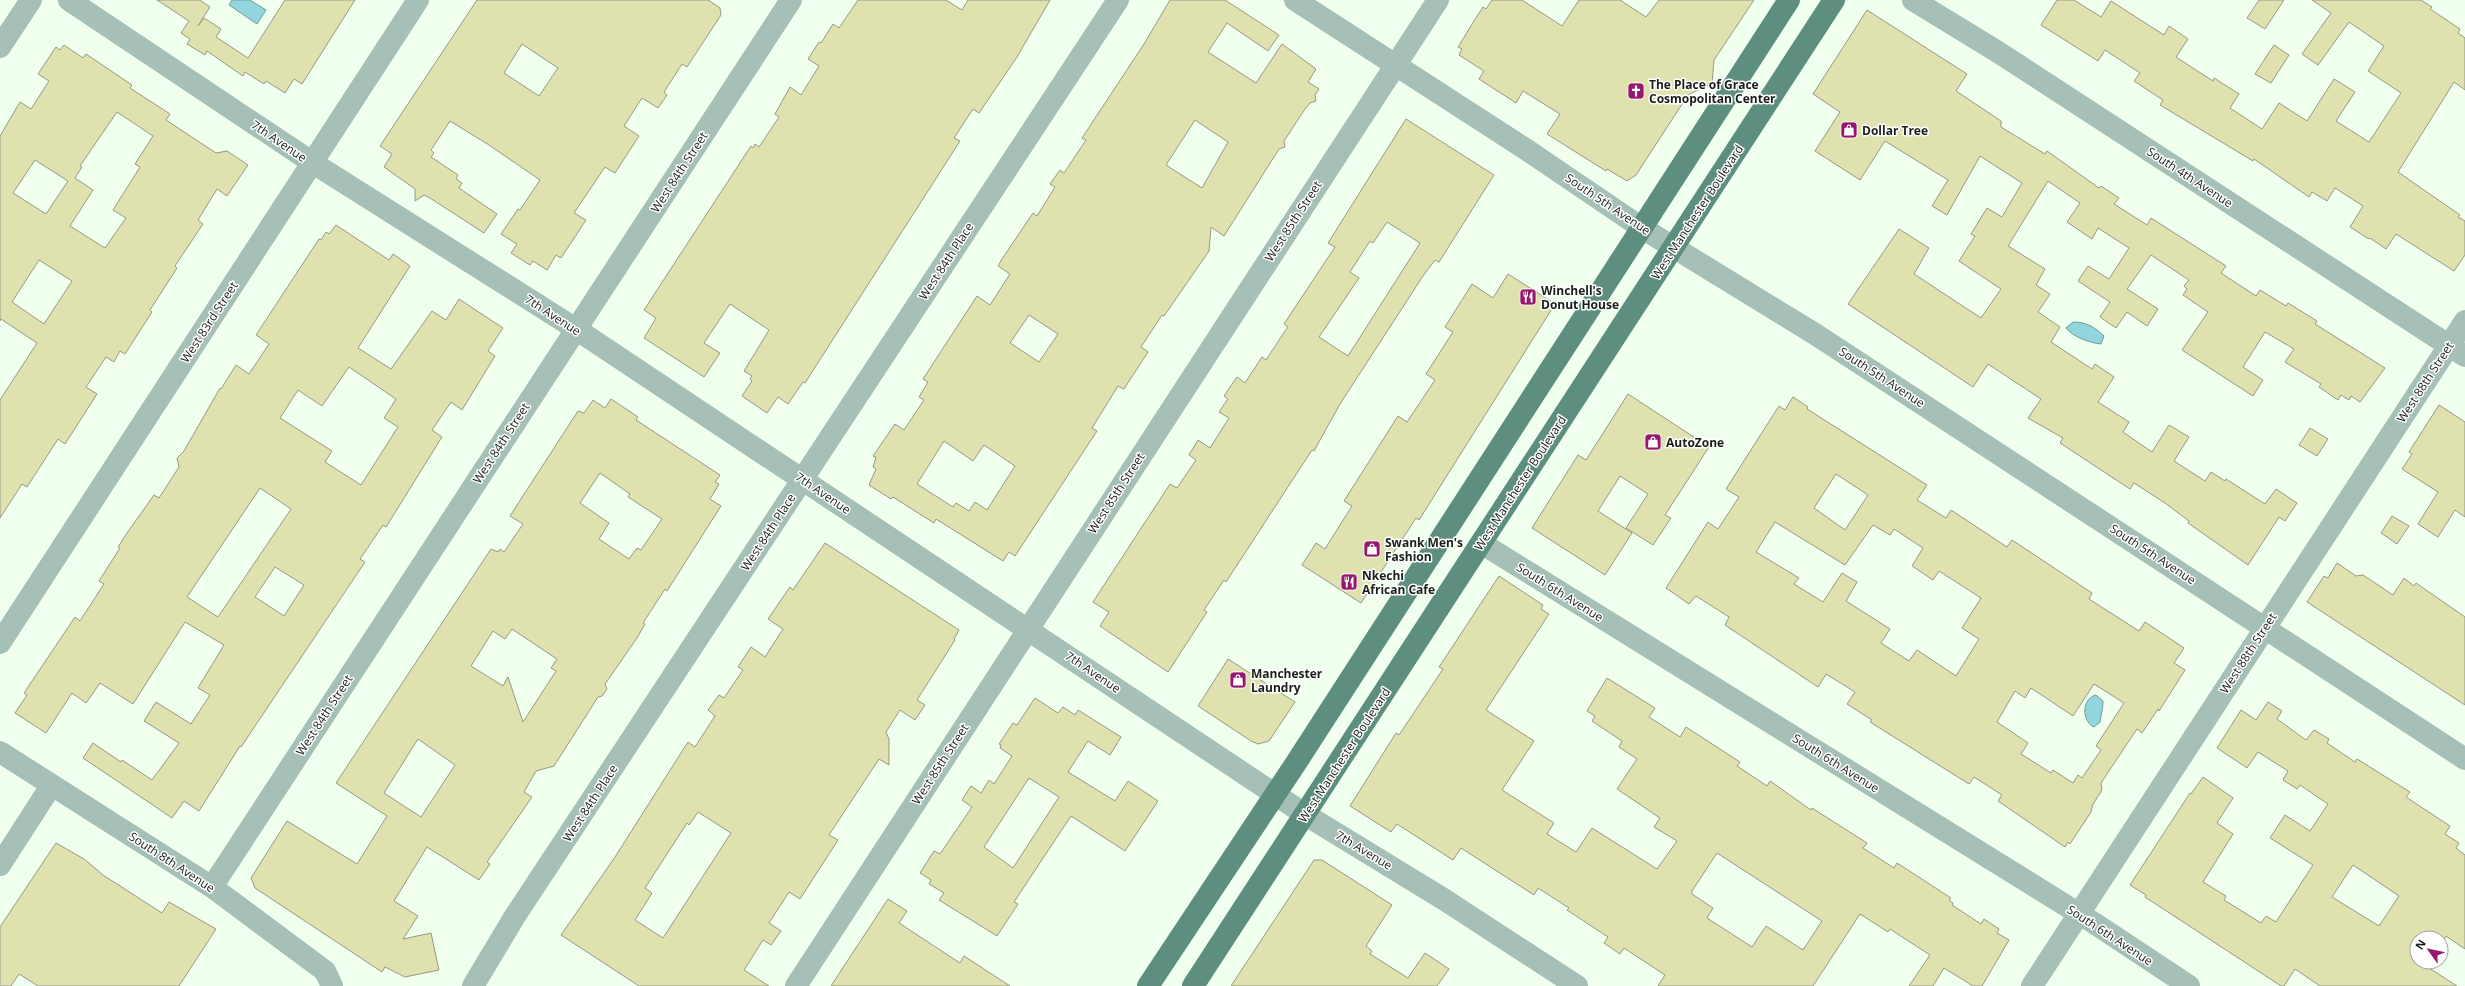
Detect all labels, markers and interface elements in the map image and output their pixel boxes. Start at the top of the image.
place label: The Place of Grace Cosmopolitan Center [1649,76,1776,107]
church icon: The Place of Grace Cosmopolitan Center [1626,81,1646,101]
street label: 7th Avenue [248,116,310,166]
shop icon: Dollar Tree [1839,120,1859,140]
place label: Dollar Tree [1862,122,1928,139]
street label: West 84th Street [647,128,711,216]
street label: West Manchester Boulevard [1647,141,1747,283]
street label: South 4th Avenue [2144,143,2236,211]
street label: South 5th Avenue [1562,169,1654,239]
street label: West 85th Street [1261,177,1325,265]
street label: West 84th Place [915,219,977,303]
street label: West 83rd Street [176,278,242,366]
place label: Winchell's Donut House [1541,282,1619,313]
restaurant icon: Winchell's Donut House [1518,287,1538,307]
street label: 7th Avenue [522,291,584,340]
street label: West 88th Street [2393,338,2457,426]
street label: South 5th Avenue [1836,343,1928,411]
street label: West 84th Street [469,399,533,487]
street label: West Manchester Boulevard [1470,412,1570,554]
shop icon: AutoZone [1643,432,1663,452]
place label: AutoZone [1666,434,1724,451]
street label: West 85th Street [1084,449,1148,537]
street label: 7th Avenue [792,468,854,518]
street label: West 84th Place [737,490,799,574]
street label: South 5th Avenue [2107,520,2199,588]
place label: Swank Men's Fashion [1385,534,1463,565]
shop icon: Swank Men's Fashion [1362,539,1382,559]
street label: South 6th Avenue [1513,558,1607,626]
place label: Nkechi African Cafe [1362,567,1435,598]
restaurant icon: Nkechi African Cafe [1339,572,1359,592]
street label: West 88th Street [2216,609,2280,697]
street label: 7th Avenue [1062,647,1124,697]
place label: Manchester Laundry [1251,665,1323,696]
shop icon: Manchester Laundry [1228,670,1248,690]
street label: West 84th Street [292,671,356,759]
street label: West Manchester Boulevard [1294,684,1394,826]
street label: West 85th Street [908,720,972,808]
street label: South 6th Avenue [1789,729,1883,797]
street label: West 84th Place [559,761,621,845]
street label: 7th Avenue [1332,826,1396,874]
street label: South 8th Avenue [126,828,218,896]
street label: South 6th Avenue [2064,901,2156,969]
north arrow [2409,930,2449,970]
text: N [2411,936,2429,952]

